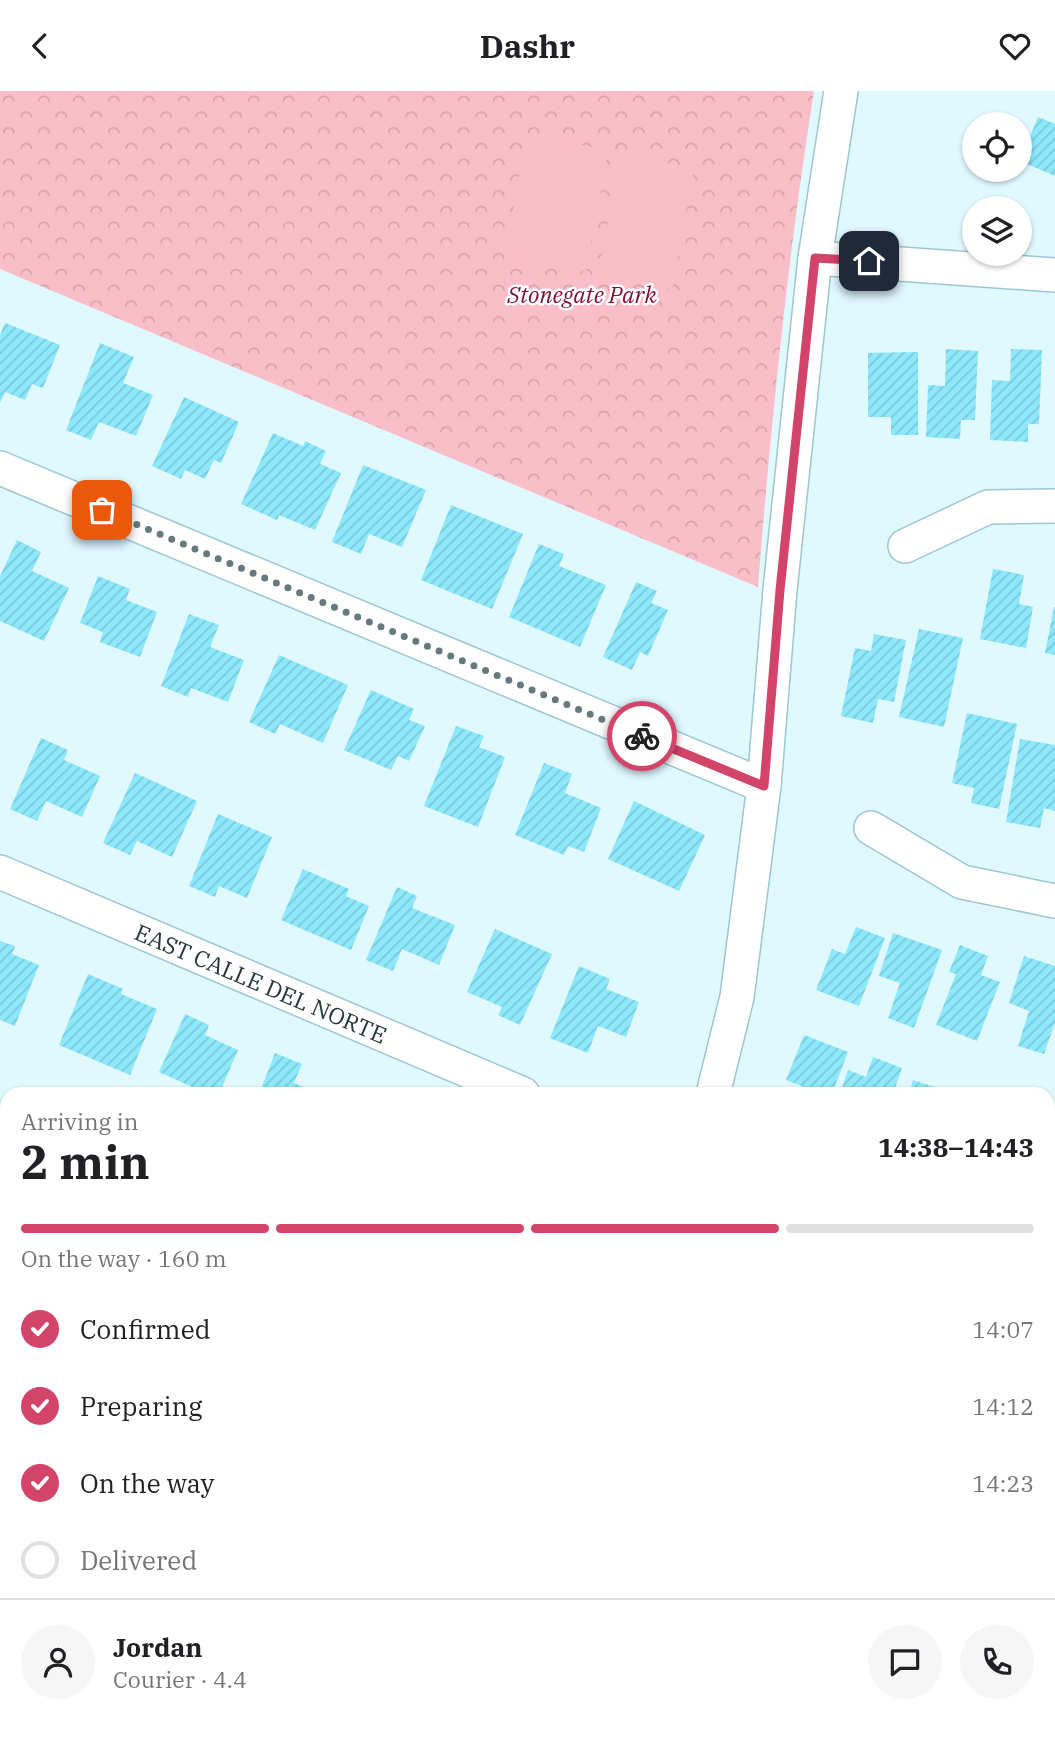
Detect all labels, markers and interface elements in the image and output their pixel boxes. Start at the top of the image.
text: Dashr [480,25,575,67]
icon: back [21,27,59,65]
icon: heart [996,27,1034,65]
map controls [962,112,1032,266]
button: locate [962,112,1032,182]
button: layers [962,196,1032,266]
pin [839,231,899,291]
icon: home [850,242,888,280]
park label: Stonegate Park [506,279,657,309]
pin [72,480,132,540]
icon: bag [83,491,121,529]
courier [607,701,677,771]
icon: bike [623,717,661,755]
street label: EAST CALLE DEL NORTE [130,916,392,1050]
text: Arriving in [21,1106,138,1136]
text: 14:38–14:43 [878,1130,1034,1164]
text: 2 min [21,1132,150,1192]
text: On the way · 160 m [21,1243,227,1273]
icon: check [21,1310,59,1348]
text: Confirmed [80,1312,211,1346]
text: 14:07 [972,1314,1034,1344]
icon: check [21,1387,59,1425]
text: Preparing [80,1389,202,1423]
text: 14:12 [972,1391,1034,1421]
icon: check [21,1464,59,1502]
text: On the way [80,1466,214,1500]
text: 14:23 [972,1468,1034,1498]
text: Delivered [80,1543,197,1577]
button: person [21,1625,95,1699]
button: chat [868,1625,942,1699]
button: phone [960,1625,1034,1699]
text: Jordan [113,1630,203,1664]
text: Courier · 4.4 [113,1664,247,1694]

